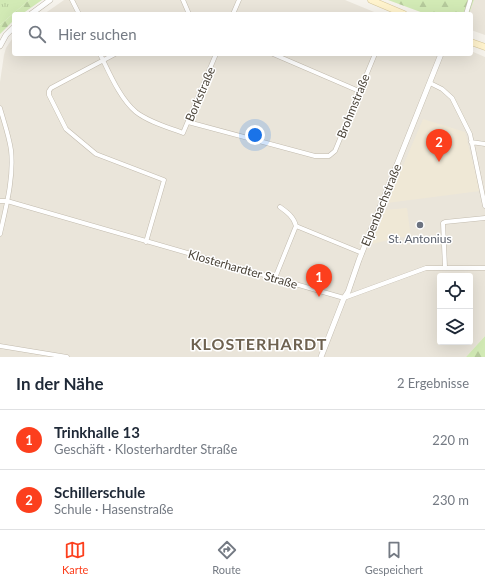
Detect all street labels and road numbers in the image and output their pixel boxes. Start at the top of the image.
street label: Borkstraße [182,64,218,124]
street label: Brohmstraße [333,72,373,140]
street label: Elpenbachstraße [358,162,404,248]
street label: Klosterhardter Straße [187,246,299,292]

